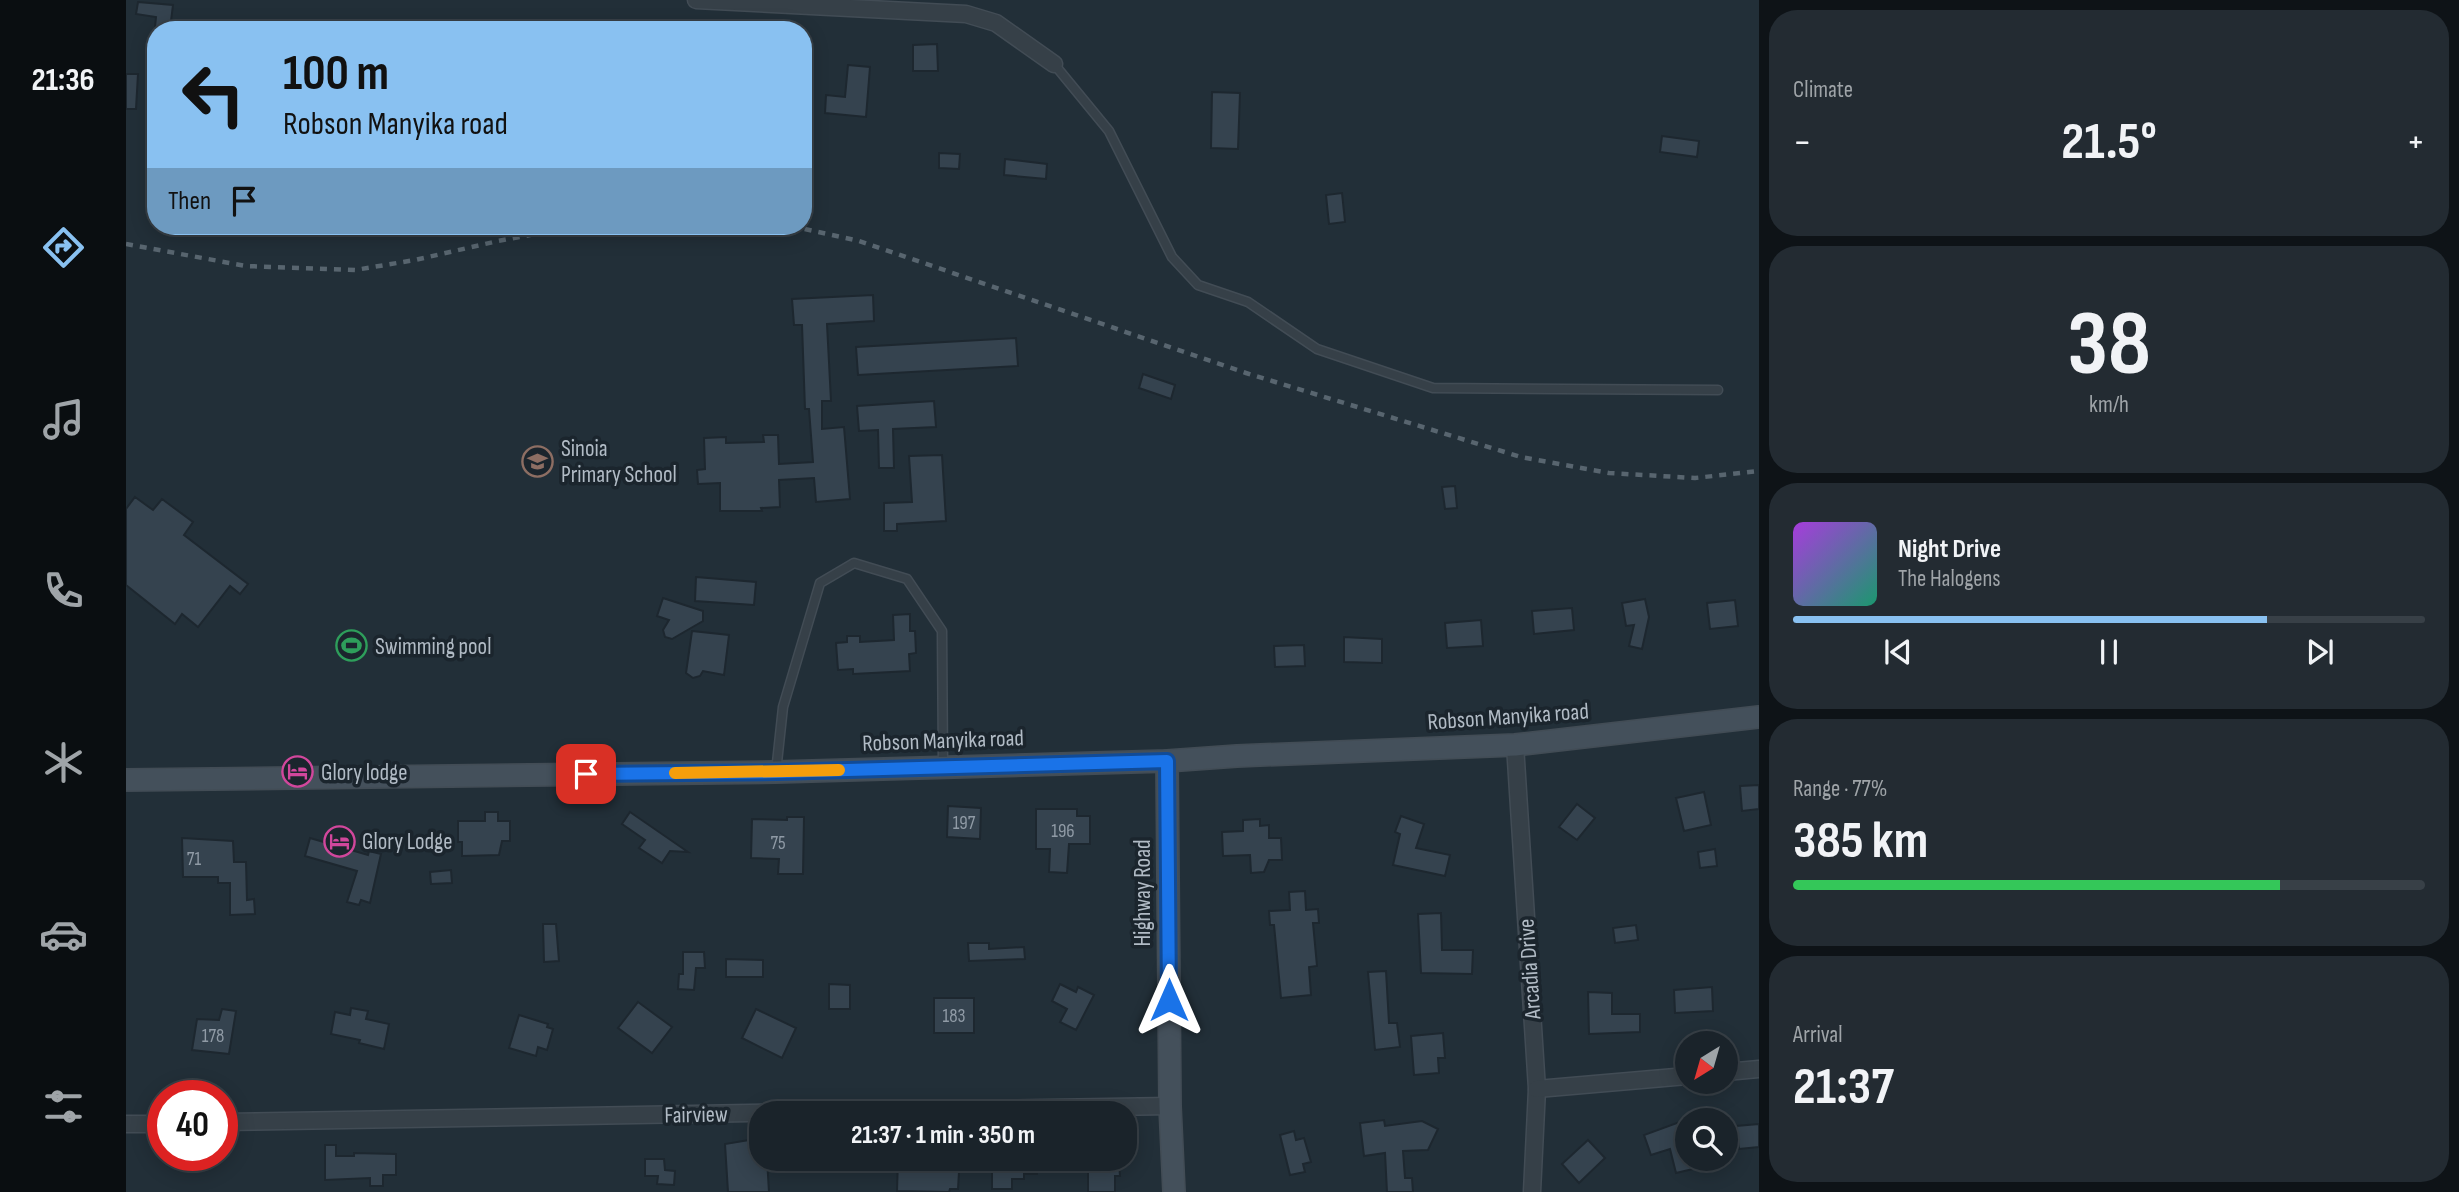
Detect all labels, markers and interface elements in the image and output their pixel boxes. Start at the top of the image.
text: 100 m [283,45,389,104]
icon: left [168,49,259,140]
text: 21:36 [31,61,95,100]
text: Climate [1793,76,1853,104]
text: Robson Manyika road [283,105,508,144]
text: 21.5° [2061,111,2157,174]
text: − [1793,120,1812,165]
text: + [2406,120,2425,165]
icon: arrive [225,182,263,220]
text: Then [168,186,211,217]
icon: directions [39,223,88,272]
text: 38 [2067,291,2151,400]
text: km/h [2089,391,2129,419]
icon: music [39,395,88,444]
place label: Sinoia Primary School [561,435,677,489]
school or university icon: Sinoia Primary School [521,444,555,478]
text: Night Drive [1898,534,2001,565]
text: The Halogens [1898,565,2001,593]
icon: phone [39,566,88,615]
sports icon: Swimming pool [335,629,369,663]
place label: Swimming pool [375,633,491,661]
icon: previous [1879,633,1917,671]
icon: pause [2090,633,2128,671]
icon: next [2301,633,2339,671]
street label: Robson Manyika road [1426,697,1590,737]
street label: Robson Manyika road [862,724,1024,758]
icon: climate [39,738,88,787]
pin [556,744,616,804]
hotel icon: Glory lodge [281,755,315,789]
icon: arrive [567,755,605,793]
place label: Glory lodge [321,759,407,787]
text: Range · 77% [1793,775,1887,803]
text: 385 km [1793,810,1928,873]
house number: 197 [953,812,976,835]
house number: 196 [1051,820,1075,843]
hotel icon: Glory Lodge [322,824,356,858]
place label: Glory Lodge [362,828,452,856]
house number: 75 [770,832,786,855]
street label: Highway Road [1129,839,1157,947]
house number: 71 [187,848,202,871]
icon: car [39,910,88,959]
street label: Arcadia Drive [1513,918,1548,1021]
position arrow [1132,963,1206,1037]
house number: 183 [943,1005,966,1028]
text: Arrival [1793,1021,1842,1049]
house number: 178 [202,1025,224,1048]
north arrow [1675,1031,1738,1094]
map controls [1675,1031,1738,1171]
text: 21:37 [1793,1056,1894,1119]
speed limit sign: 40 [147,1080,238,1171]
icon: filters [39,1082,88,1131]
street label: Fairview [664,1100,728,1130]
button: search [1675,1108,1738,1171]
text: 21:37 · 1 min · 350 m [851,1120,1035,1151]

